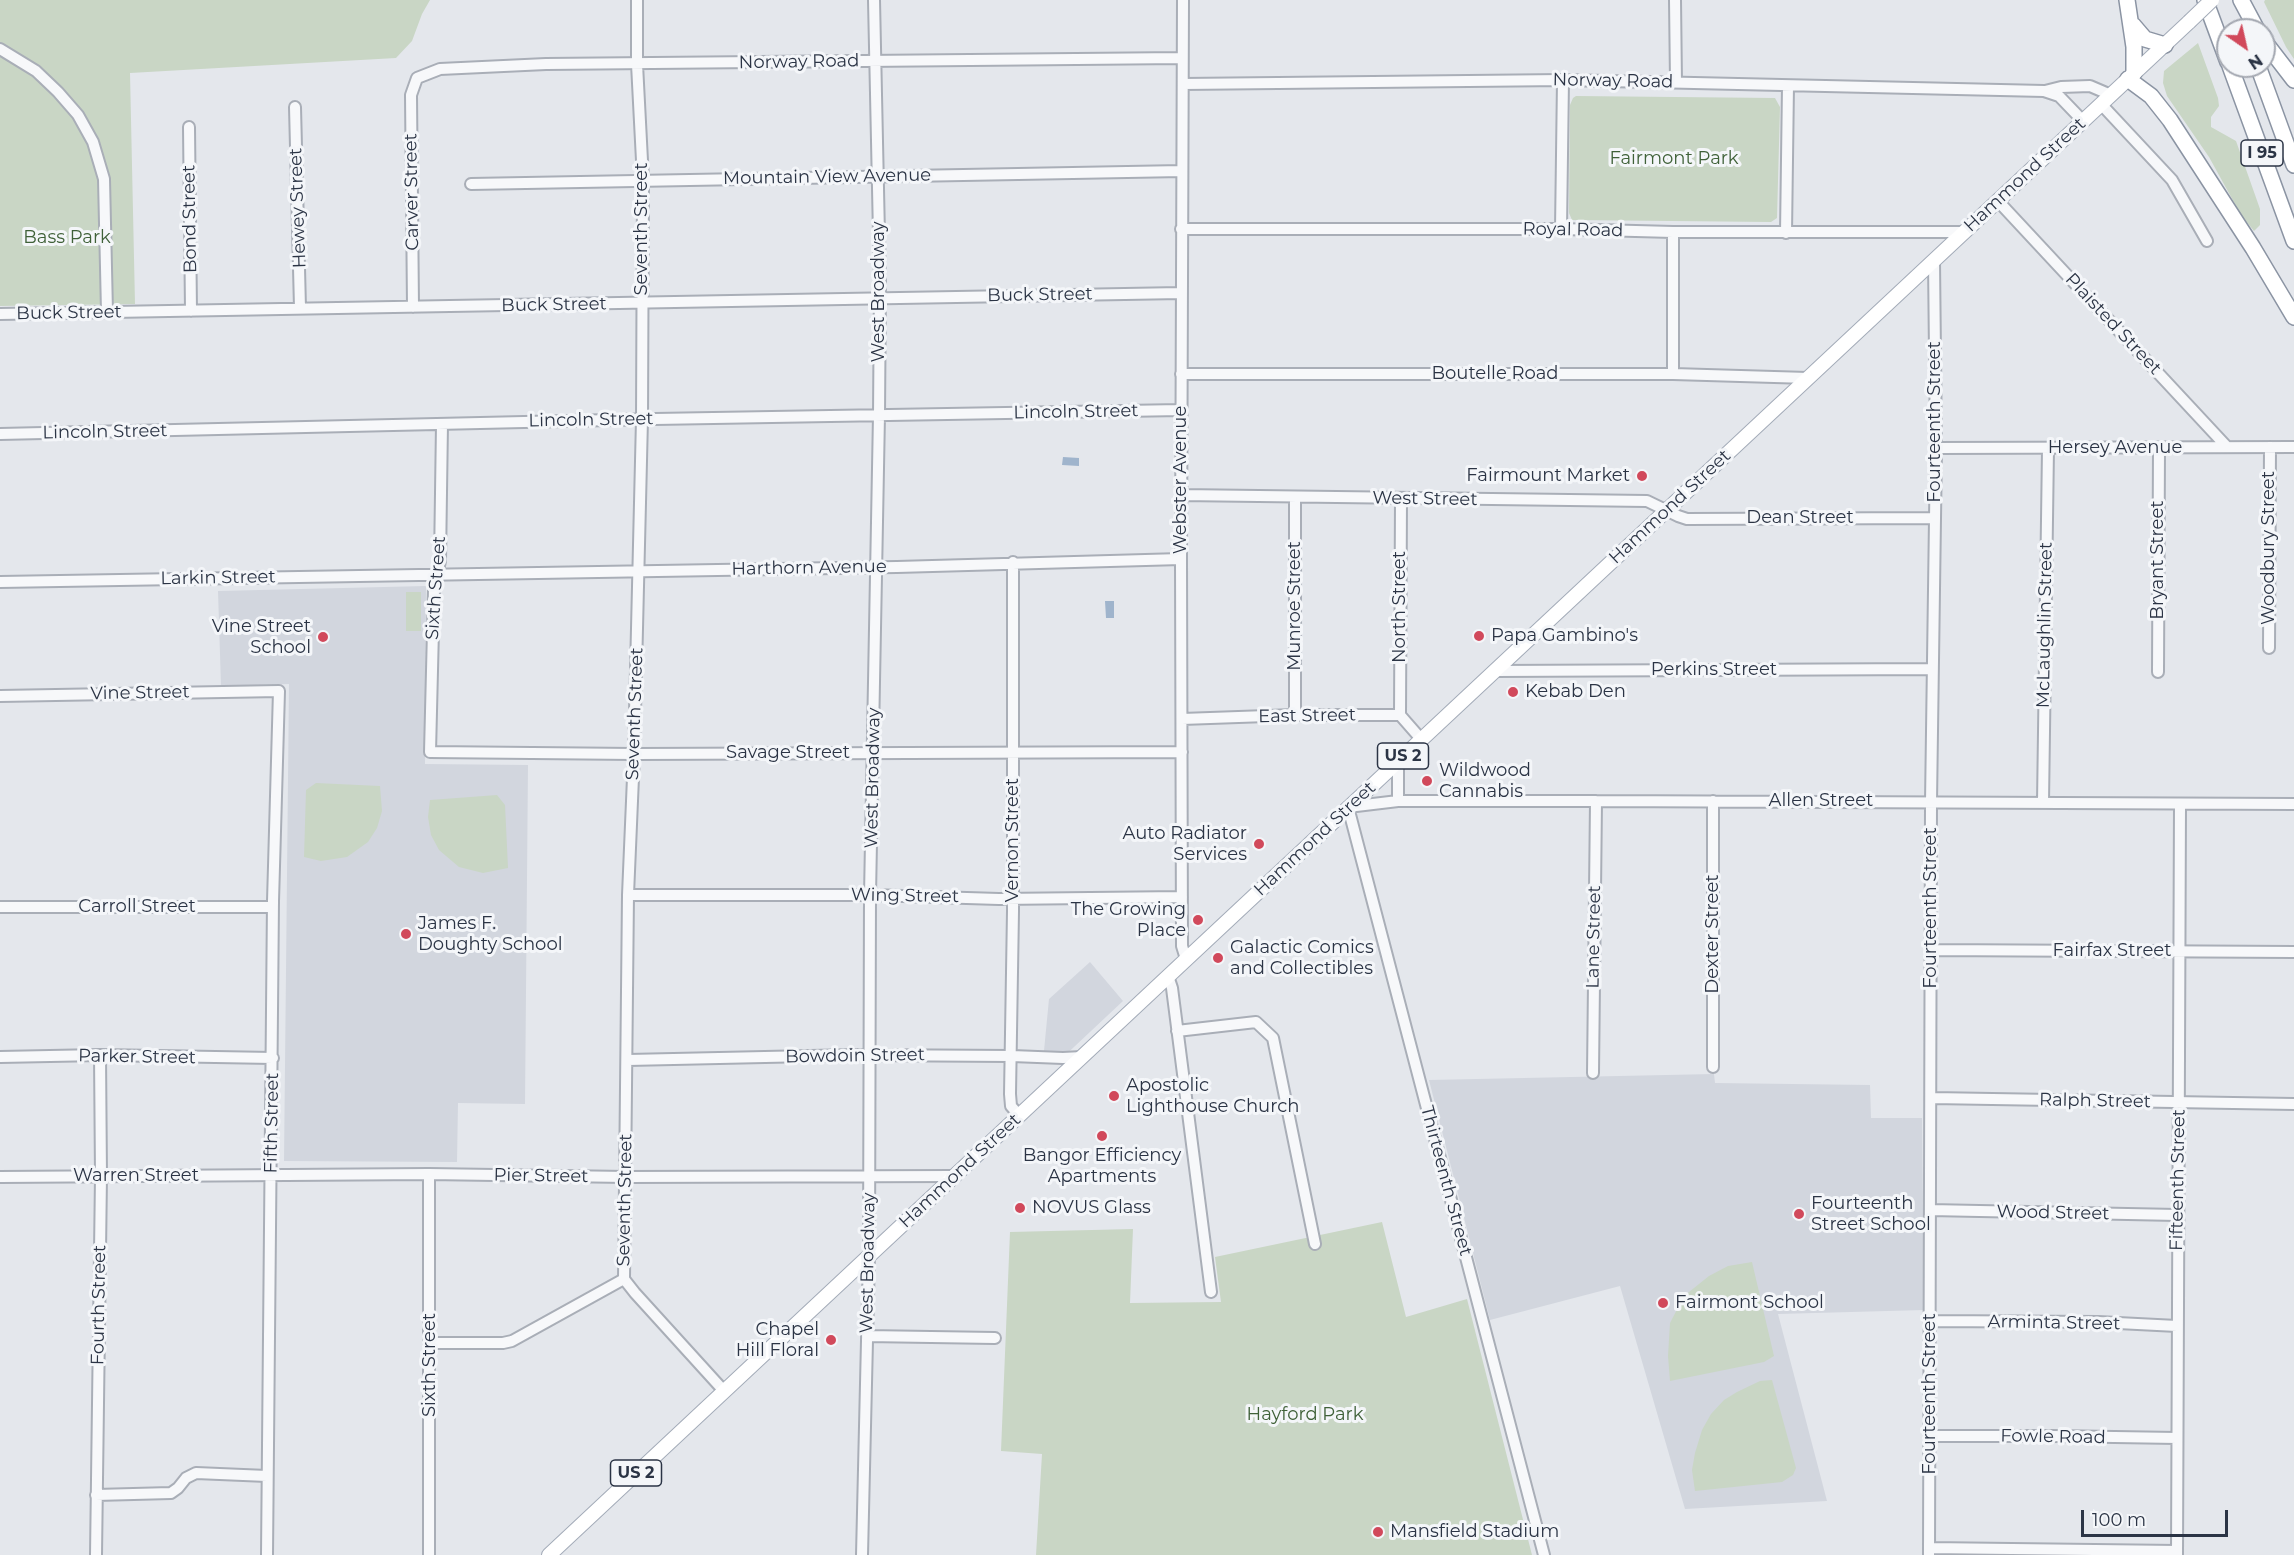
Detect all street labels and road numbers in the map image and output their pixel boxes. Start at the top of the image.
street label: Norway Road [738,50,860,74]
street label: Norway Road [1552,69,1674,93]
street label: Hammond Street [1960,113,2090,237]
street label: Carver Street [400,133,424,251]
road number: I 95 [2241,140,2283,166]
street label: Hewey Street [285,147,311,269]
street label: Seventh Street [631,163,653,295]
street label: Mountain View Avenue [723,164,931,190]
street label: Bond Street [178,165,202,273]
street label: Royal Road [1522,218,1624,242]
street label: West Broadway [868,222,890,362]
street label: Plaisted Street [2060,269,2166,379]
street label: Buck Street [987,283,1093,307]
street label: Buck Street [501,293,607,317]
street label: Buck Street [16,301,122,325]
street label: Fourteenth Street [1924,341,1946,503]
street label: Boutelle Road [1431,363,1559,385]
street label: Lincoln Street [1013,400,1139,424]
street label: Webster Avenue [1170,406,1192,554]
street label: Lincoln Street [528,408,654,432]
street label: Lincoln Street [42,420,168,444]
street label: Hersey Avenue [2048,437,2182,459]
street label: Hammond Street [1605,445,1735,569]
street label: Woodbury Street [2258,471,2280,625]
street label: West Street [1372,487,1478,511]
street label: Bryant Street [2147,500,2169,620]
street label: Dean Street [1746,507,1854,529]
street label: Sixth Street [422,535,450,641]
street label: Munroe Street [1284,541,1306,671]
street label: McLaughlin Street [2033,542,2057,708]
street label: North Street [1389,551,1411,663]
street label: Harthorn Avenue [731,556,887,580]
street label: Larkin Street [160,566,276,590]
street label: Seventh Street [622,647,648,781]
street label: Perkins Street [1651,659,1777,681]
street label: Vine Street [90,681,190,705]
street label: East Street [1258,704,1356,728]
street label: West Broadway [861,707,885,849]
street label: Savage Street [726,742,850,764]
road number: US 2 [1378,743,1428,769]
street label: Hammond Street [1250,777,1380,901]
street label: Vernon Street [1002,778,1024,902]
street label: Allen Street [1769,790,1873,812]
street label: Fourteenth Street [1920,827,1942,989]
street label: Dexter Street [1702,874,1724,994]
street label: Wing Street [851,884,959,908]
street label: Lane Street [1582,885,1606,989]
street label: Carroll Street [78,896,196,918]
street label: Fairfax Street [2053,940,2171,962]
street label: Bowdoin Street [785,1044,925,1068]
street label: Parker Street [78,1045,196,1069]
street label: Fifth Street [260,1072,284,1174]
street label: Ralph Street [2039,1089,2151,1113]
street label: Thirteenth Street [1416,1104,1476,1258]
street label: Hammond Street [895,1109,1025,1233]
street label: Fifteenth Street [2166,1109,2190,1251]
street label: Seventh Street [613,1133,637,1267]
street label: Pier Street [493,1164,589,1188]
street label: Warren Street [73,1165,199,1187]
street label: West Broadway [856,1192,880,1334]
street label: Wood Street [1996,1201,2110,1225]
street label: Fourth Street [87,1245,111,1365]
street label: Arminta Street [1987,1311,2121,1335]
street label: Sixth Street [419,1313,441,1417]
street label: Fourteenth Street [1919,1313,1941,1475]
street label: Fowle Road [2000,1425,2106,1449]
road number: US 2 [610,1460,662,1486]

